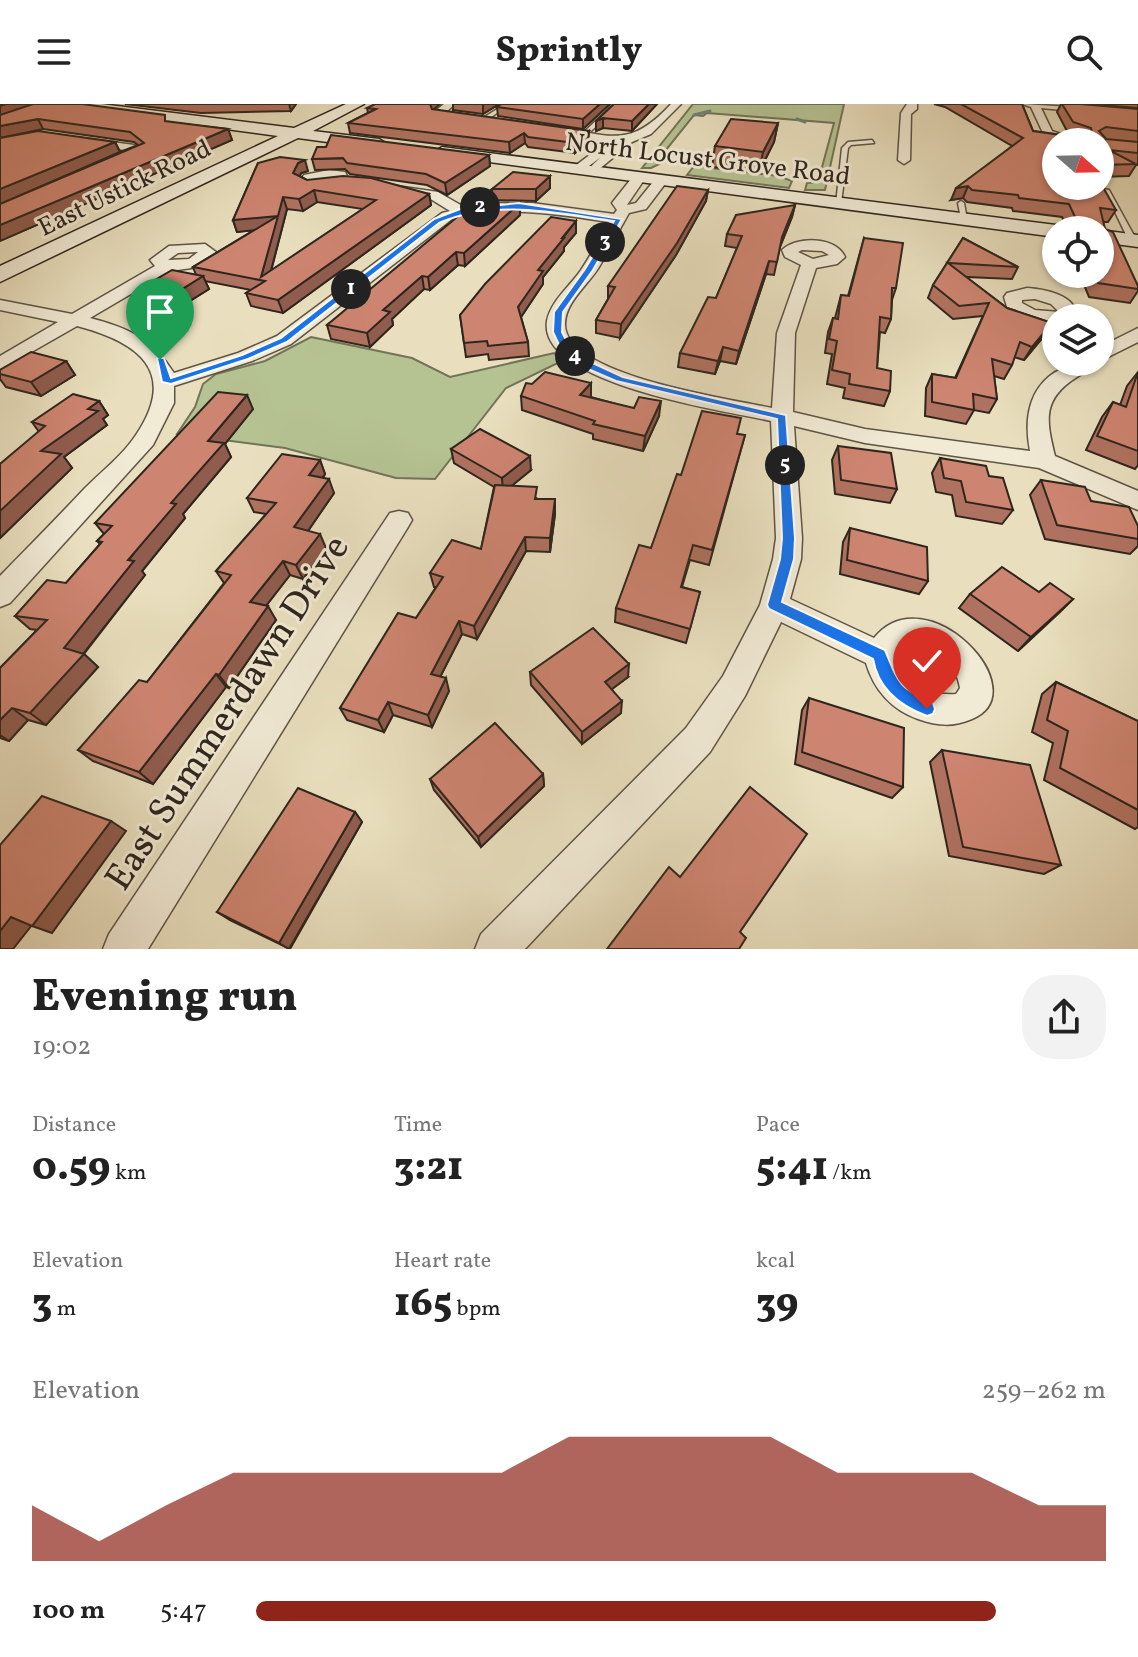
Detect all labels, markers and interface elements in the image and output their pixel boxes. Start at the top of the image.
text: Sprintly [496,27,642,77]
icon: menu [32,30,76,74]
icon: search [1062,30,1106,74]
street label: North Locust Grove Road [563,125,852,195]
north arrow [1042,128,1114,200]
map controls [1042,128,1114,376]
street label: East Ustick Road [32,131,218,246]
pin: 2 [460,187,500,227]
text: 2 [474,191,486,222]
button: locate [1042,216,1114,288]
pin: 3 [585,222,625,262]
text: 3 [599,226,611,257]
pin: 1 [331,269,371,309]
text: 1 [347,273,355,304]
pin [126,278,194,360]
icon: arrive [138,290,182,334]
button: layers [1042,304,1114,376]
pin: 4 [555,336,595,376]
text: 4 [568,340,582,371]
pin: 5 [765,445,805,485]
text: 5 [780,449,790,480]
street label: East Summerdawn Drive [94,526,364,902]
pin [893,627,961,709]
icon: check [905,639,949,683]
text: Evening run [32,968,298,1029]
button: share [1022,975,1106,1059]
text: 19:02 [32,1029,91,1065]
text: Distance [32,1110,116,1141]
text: Time [394,1110,442,1141]
text: Pace [756,1110,800,1141]
text: 0.59 [32,1141,111,1197]
text: 3:21 [394,1141,463,1197]
text: 5:41 [756,1141,828,1197]
text: km [111,1158,146,1189]
text: /km [828,1158,872,1189]
text: Elevation [32,1246,123,1277]
text: Heart rate [394,1246,491,1277]
text: kcal [756,1246,795,1277]
text: 3 [32,1277,52,1333]
text: 165 [394,1277,452,1333]
text: 39 [756,1277,799,1333]
text: m [52,1294,76,1325]
text: bpm [452,1294,501,1325]
text: Elevation [32,1373,140,1409]
text: 259–262 m [982,1373,1106,1409]
text: 100 m [32,1593,105,1629]
text: 5:47 [160,1593,207,1629]

